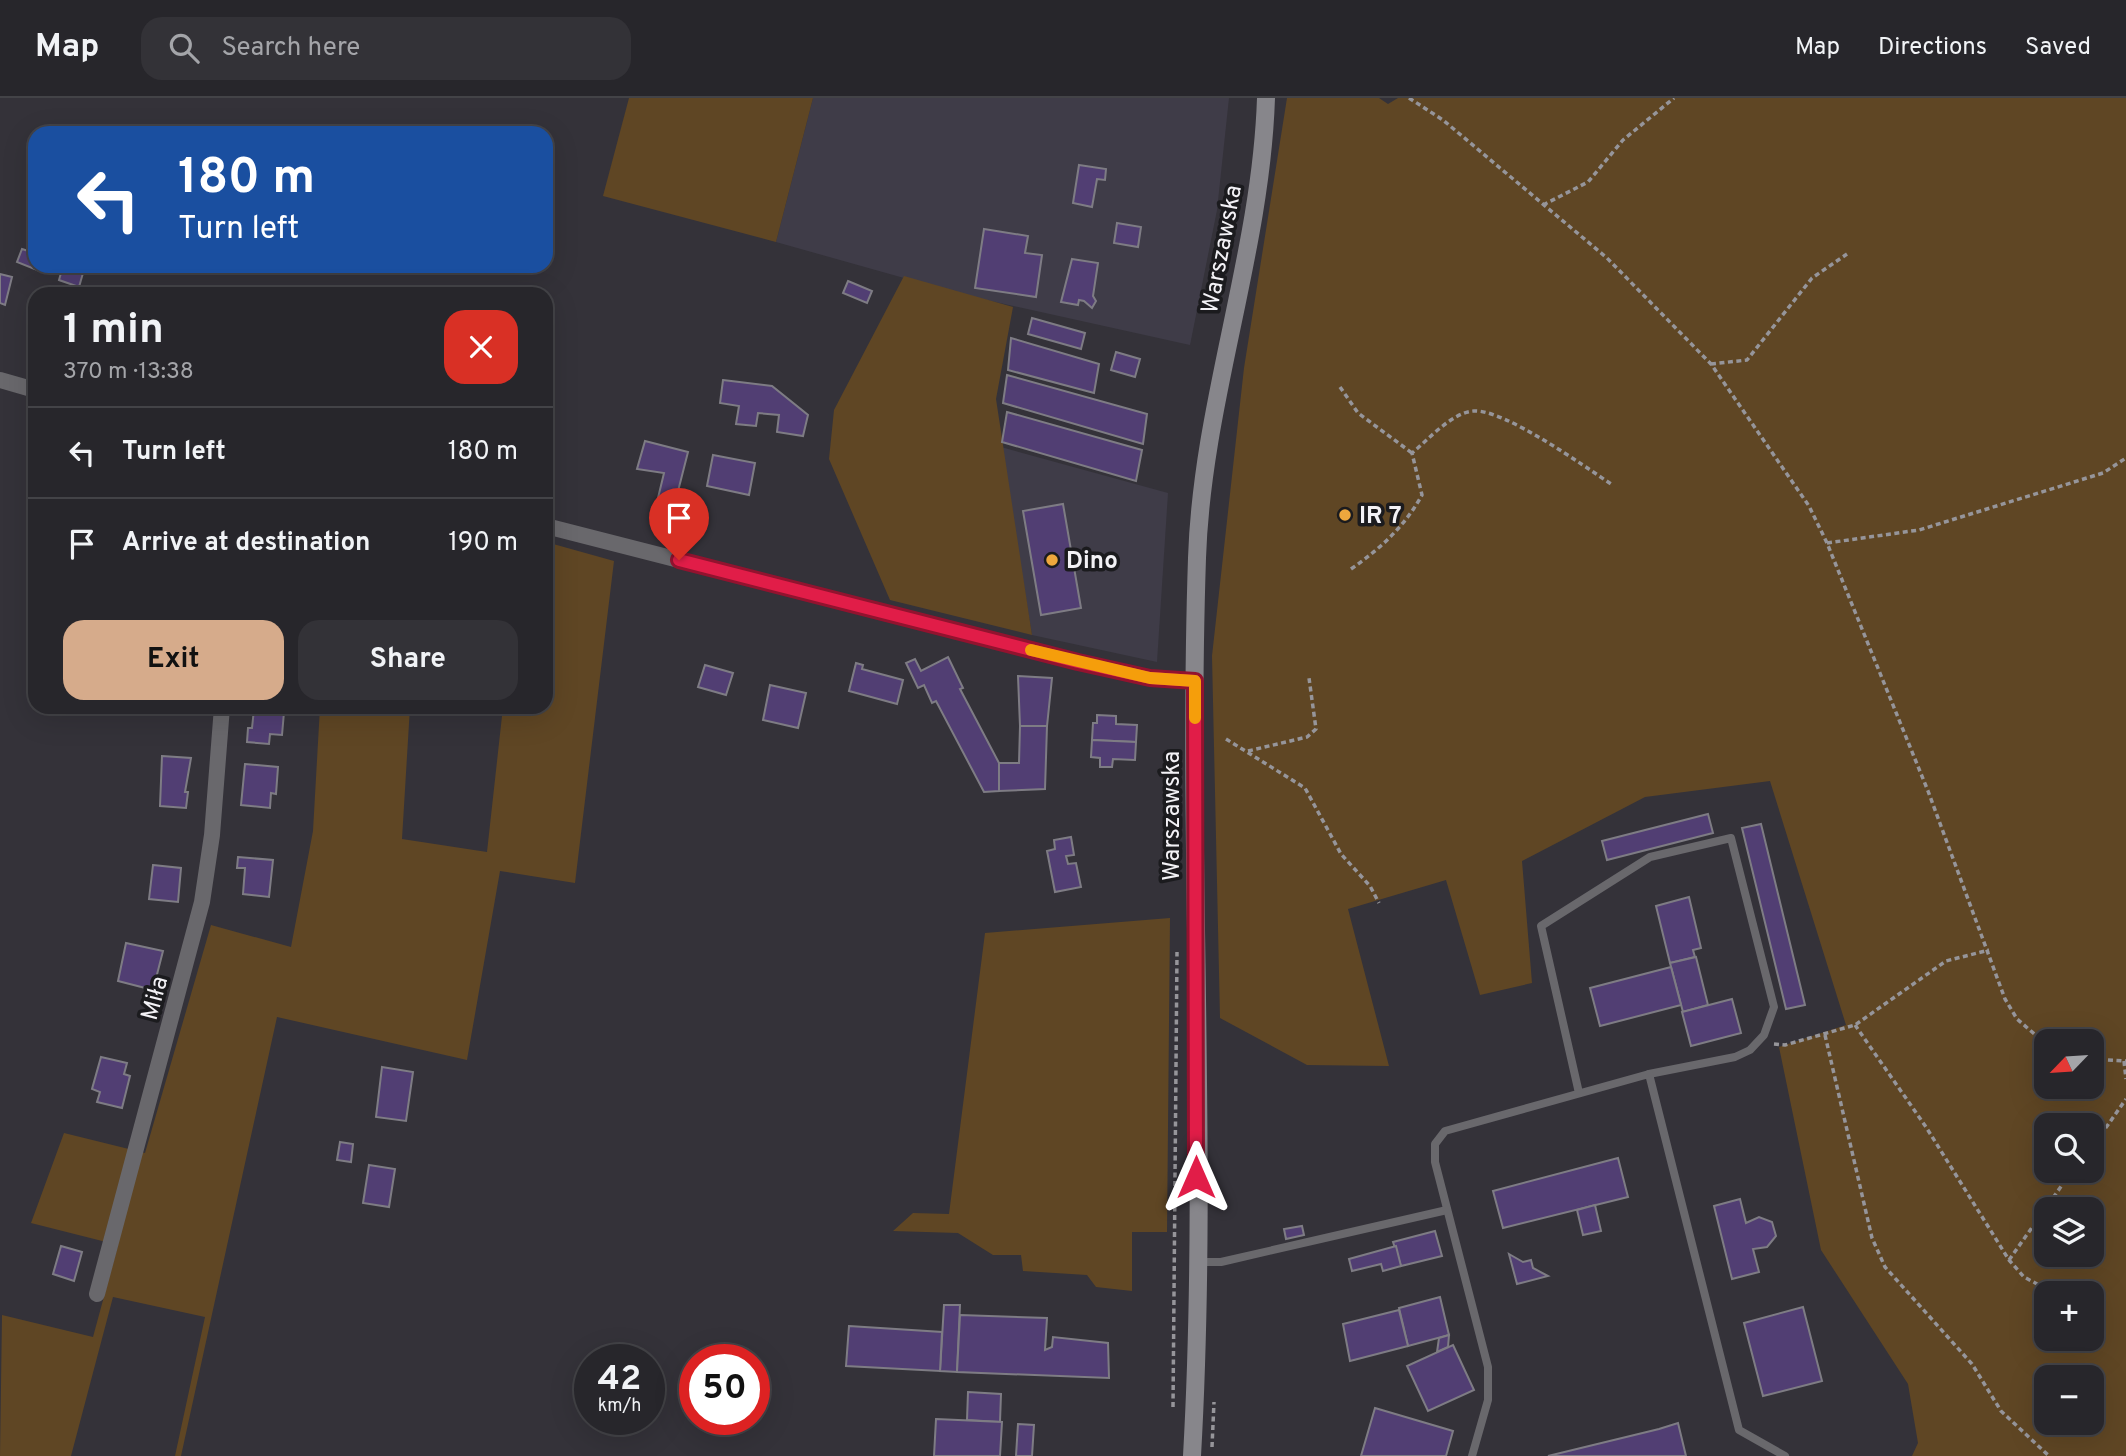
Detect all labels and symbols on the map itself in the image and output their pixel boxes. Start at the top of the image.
street label: Warszawska [1196,183,1250,316]
pin [649,488,709,560]
place label: IR 7 [1359,502,1402,532]
marker: IR 7 [1337,507,1353,523]
place label: Dino [1066,547,1118,577]
marker: Dino [1044,552,1060,568]
street label: Warszawska [1158,751,1188,881]
street label: Miła [136,973,176,1024]
north arrow [2034,1029,2104,1099]
position arrow [1159,1140,1233,1214]
speed limit sign: 50 [679,1344,770,1435]

